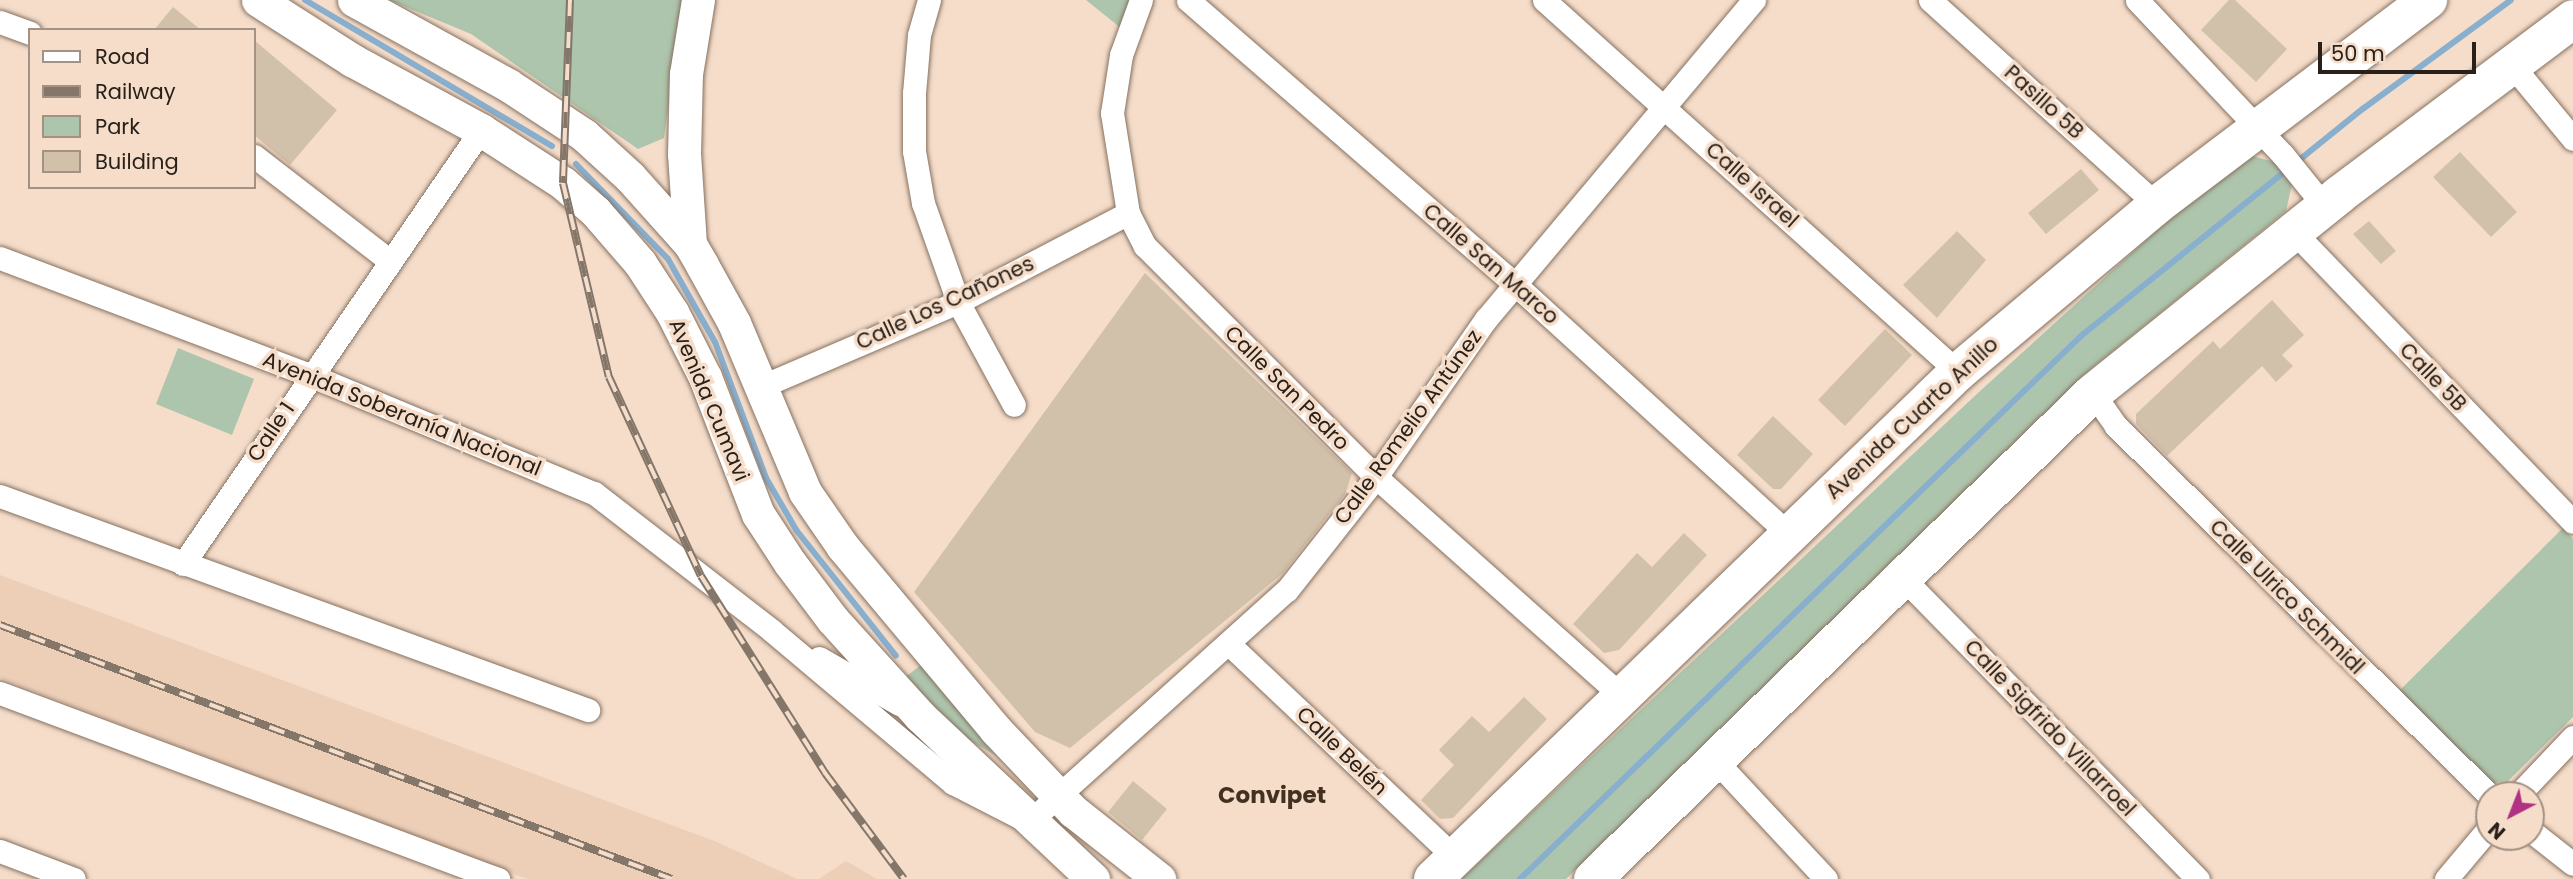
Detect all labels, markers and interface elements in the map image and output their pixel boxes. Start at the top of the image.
legend [28,28,256,189]
scale bar [2321,28,2478,72]
text: 50 m [2331,39,2385,68]
text: Road [95,42,150,71]
street label: Pasillo 5B [1999,60,2089,144]
text: Railway [95,77,176,106]
text: Park [95,112,140,141]
street label: Calle Israel [1701,137,1803,233]
text: Building [95,147,179,176]
street label: Calle San Marco [1418,198,1564,330]
street label: Calle Los Cañones [852,251,1038,355]
street label: Avenida Cumavi [663,315,755,485]
street label: Calle San Pedro [1220,321,1354,455]
street label: Calle Romelio Antúnez [1329,325,1487,529]
street label: Avenida Cuarto Anillo [1821,332,2003,504]
street label: Calle 5B [2394,338,2472,416]
street label: Avenida Soberanía Nacional [259,346,545,482]
street label: Calle 1 [242,398,300,466]
street label: Calle Ulrico Schmidl [2204,514,2370,680]
street label: Calle Sigfrido Villarroel [1959,635,2141,821]
street label: Calle Belén [1291,701,1393,801]
district label: Convipet [1218,781,1326,809]
north arrow [2475,781,2545,851]
text: N [2483,816,2511,845]

